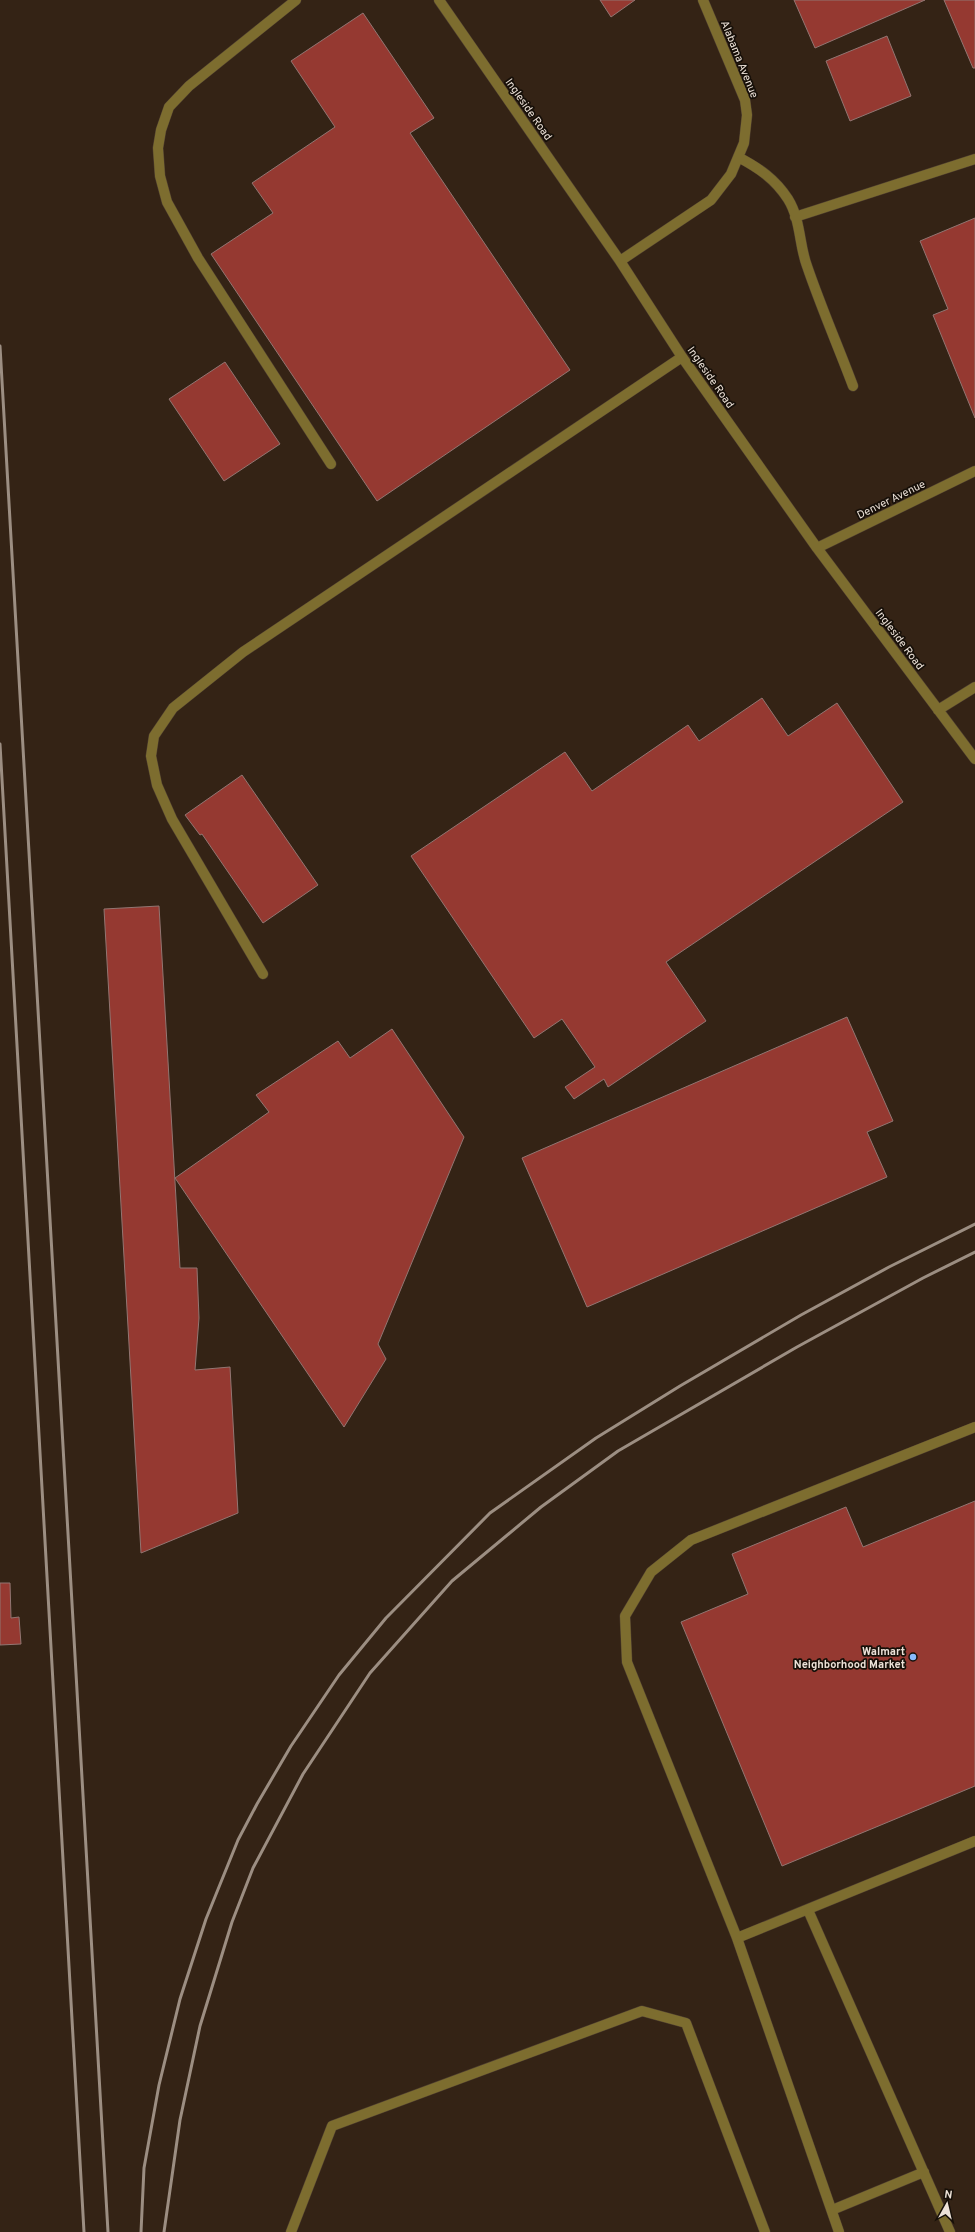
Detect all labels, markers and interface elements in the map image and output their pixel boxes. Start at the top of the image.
street label: Alabama Avenue [717,19,761,100]
street label: Ingleside Road [502,76,555,143]
street label: Ingleside Road [684,344,737,411]
street label: Denver Avenue [855,477,928,522]
street label: Ingleside Road [872,606,927,673]
place label: Walmart Neighborhood Market [794,1645,905,1672]
marker: Walmart Neighborhood Market [908,1652,918,1662]
north arrow [927,2184,967,2224]
text: N [943,2188,953,2203]

